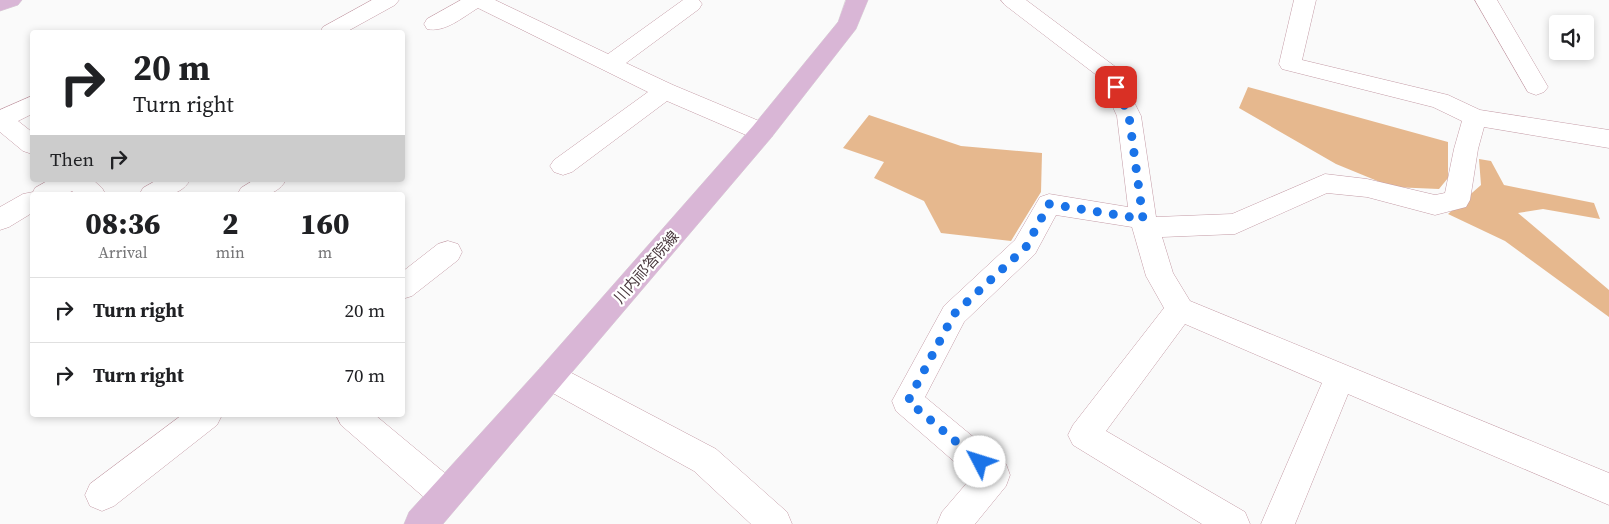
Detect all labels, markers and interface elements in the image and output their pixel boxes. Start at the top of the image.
map controls [1549,15,1594,60]
button: sound [1549,15,1594,60]
text: 20 m [133,44,210,92]
icon: right [50,50,115,115]
pin [1095,66,1137,108]
icon: arrive [1102,73,1130,101]
text: Turn right [133,89,234,119]
icon: right [104,145,132,173]
text: Then [50,146,94,172]
text: 08:36 [85,203,160,244]
text: 2 [222,203,239,244]
text: 160 [300,203,350,244]
street label: 川内祁答院線 [609,226,683,308]
text: Arrival [98,241,148,263]
text: min [216,241,245,263]
text: m [318,241,332,263]
icon: right [50,296,78,324]
text: Turn right [93,297,184,323]
text: 20 m [344,297,385,323]
icon: right [50,361,78,389]
text: Turn right [93,362,184,388]
text: 70 m [344,362,385,388]
position arrow [953,435,1005,487]

